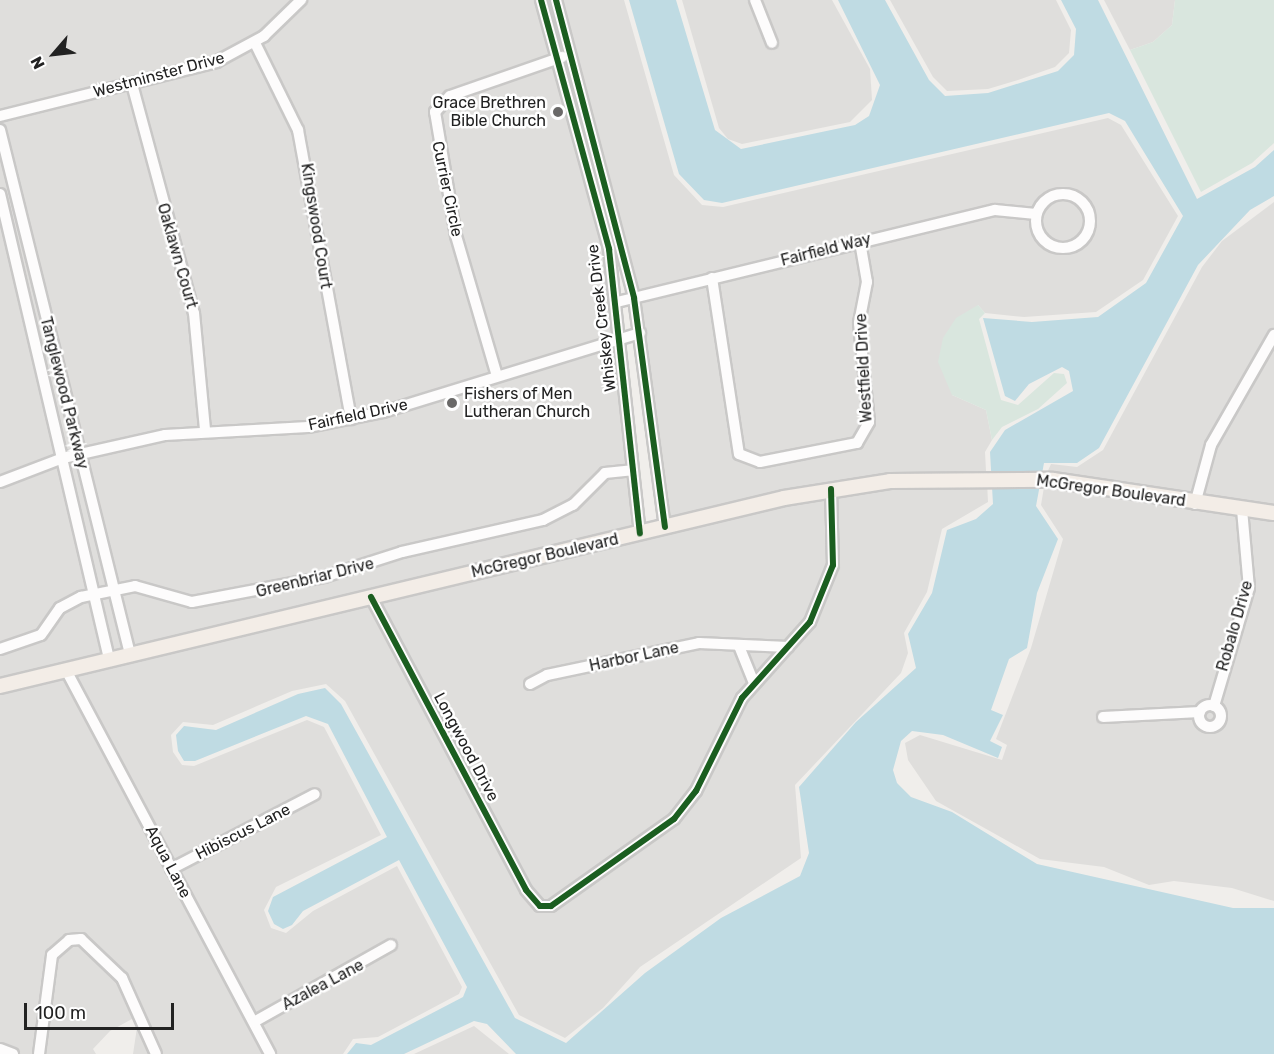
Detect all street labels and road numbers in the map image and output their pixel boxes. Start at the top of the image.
street label: Westminster Drive [91,48,227,102]
street label: Currier Circle [427,139,467,239]
street label: Kingswood Court [297,162,335,290]
street label: Oaklawn Court [153,201,201,311]
street label: Fairfield Way [779,229,873,271]
street label: Whiskey Creek Drive [583,243,621,393]
street label: Westfield Drive [852,313,876,423]
street label: Tanglewood Parkway [36,315,92,471]
street label: Fairfield Drive [306,395,410,435]
street label: McGregor Boulevard [1035,471,1187,511]
street label: McGregor Boulevard [469,530,621,582]
street label: Greenbriar Drive [254,554,376,602]
street label: Robalo Drive [1213,578,1257,674]
street label: Harbor Lane [587,638,681,676]
street label: Longwood Drive [429,689,503,805]
street label: Hibiscus Lane [192,800,294,864]
street label: Aqua Lane [141,823,195,901]
street label: Azalea Lane [279,955,367,1015]

